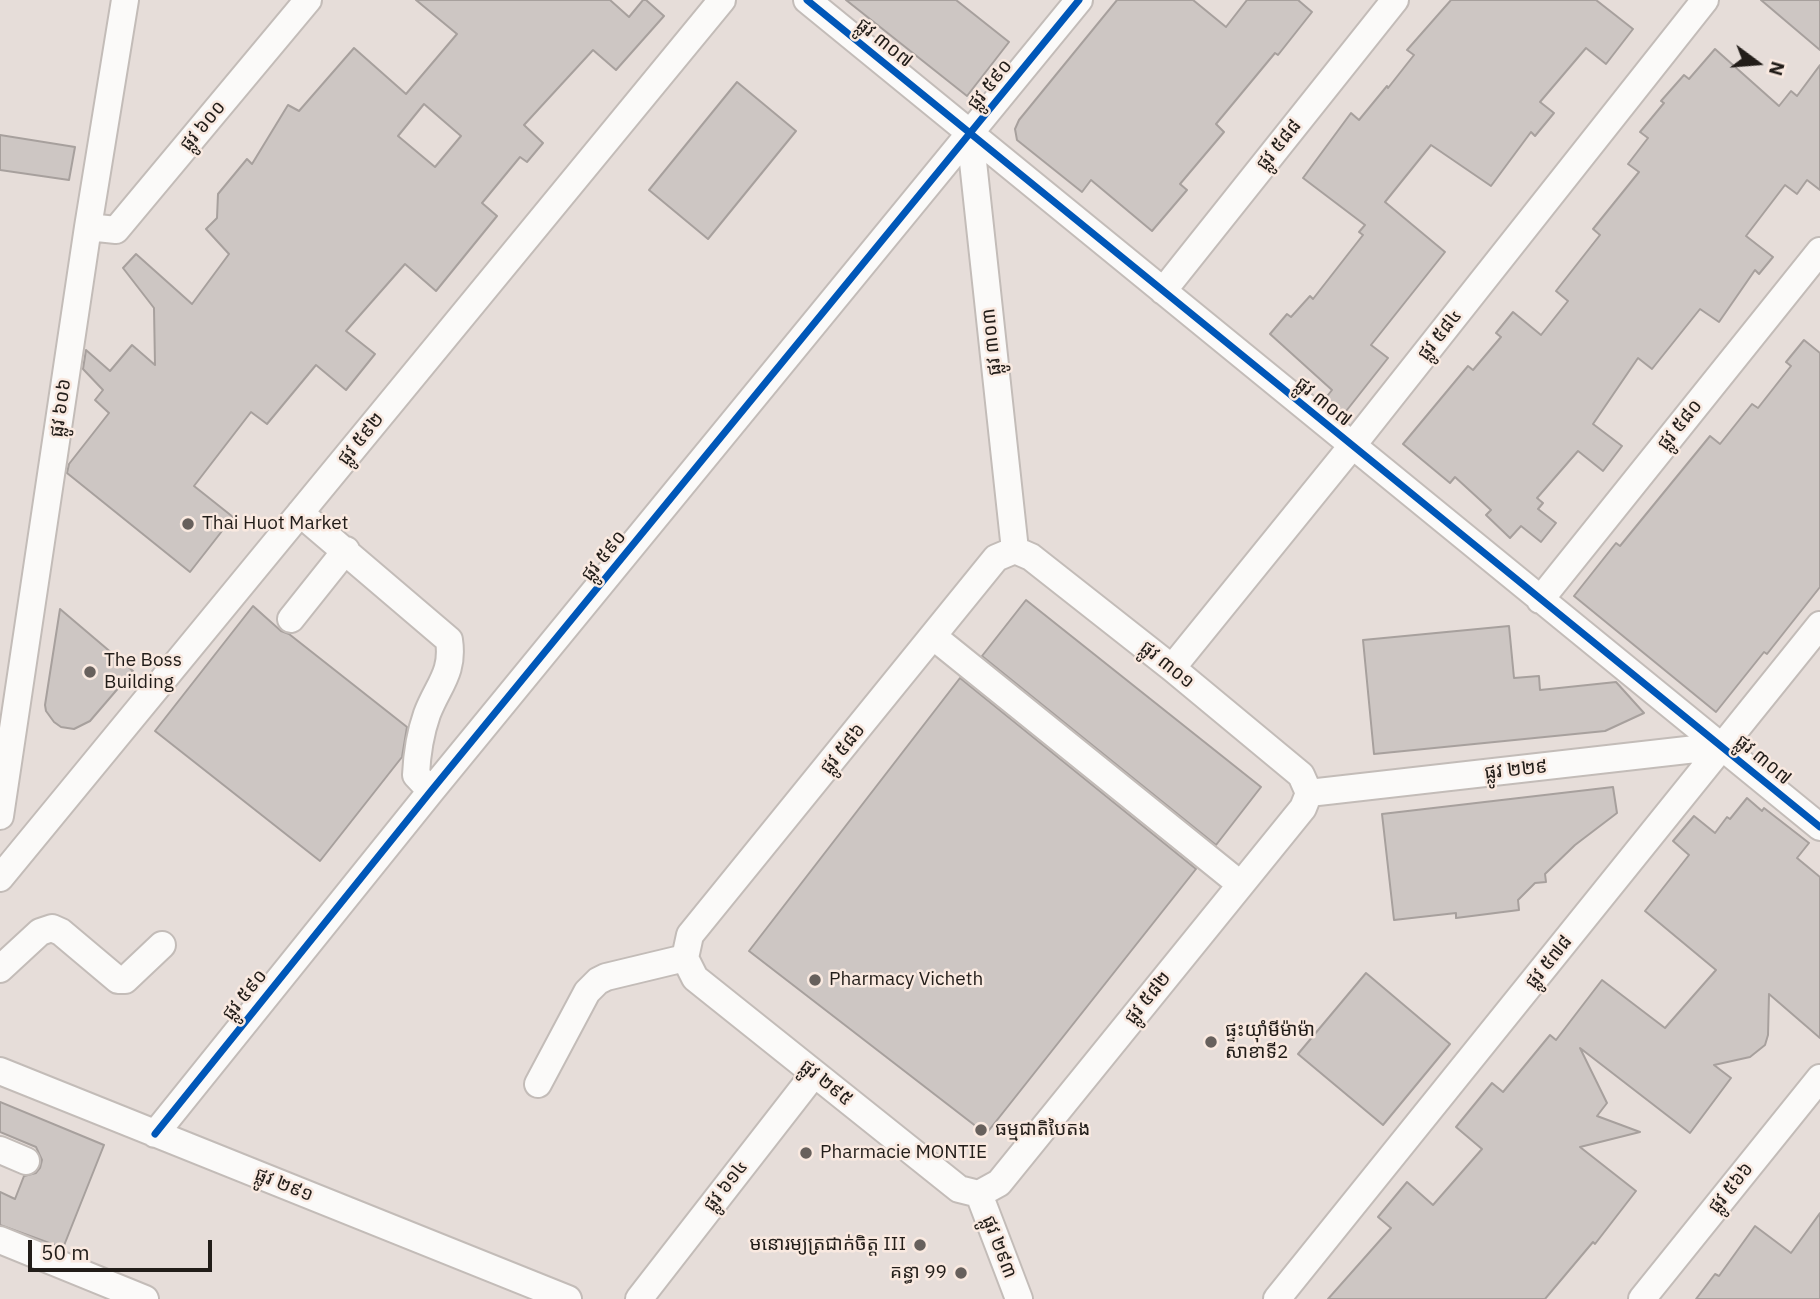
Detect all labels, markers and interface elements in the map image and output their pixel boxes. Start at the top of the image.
street label: ផ្លូវ ៣០៧ [851,13,917,73]
north arrow [1722,28,1792,98]
street label: ផ្លូវ ៥៩០ [963,55,1017,115]
text: N [1764,59,1791,79]
street label: ផ្លូវ ៦០០ [175,96,231,156]
street label: ផ្លូវ ៥៨៨ [1252,115,1306,175]
street label: ផ្លូវ ៥៨៤ [1413,305,1467,365]
street label: ផ្លូវ ៣០៣ [977,307,1007,377]
street label: ផ្លូវ ៣០៧ [1290,372,1356,432]
street label: ផ្លូវ ៦០៦ [46,377,76,439]
street label: ផ្លូវ ៥៨០ [1653,395,1707,455]
street label: ផ្លូវ ៥៩២ [333,408,389,470]
place label: Thai Huot Market [202,513,348,535]
marker: Thai Huot Market [180,516,196,532]
street label: ផ្លូវ ៥៩០ [577,526,631,586]
street label: ផ្លូវ ៣០១ [1135,636,1199,694]
place label: The Boss Building [104,650,182,694]
marker: The Boss Building [82,664,98,680]
street label: ផ្លូវ ៥៨៦ [816,719,870,779]
street label: ផ្លូវ ៣០៧ [1730,730,1796,790]
street label: ផ្លូវ ២២៩ [1483,755,1549,785]
street label: ផ្លូវ ៥៧៨ [1521,931,1577,993]
street label: ផ្លូវ ៥៩០ [218,965,272,1025]
street label: ផ្លូវ ៥៨២ [1120,967,1176,1029]
place label: Pharmacy Vicheth [829,969,983,991]
marker: Pharmacy Vicheth [807,972,823,988]
place label: ផ្ទះយ៉ាំមីម៉ាម៉ា សាខាទី2 [1225,1020,1315,1064]
marker: ផ្ទះយ៉ាំមីម៉ាម៉ា សាខាទី2 [1203,1034,1219,1050]
street label: ផ្លូវ ២៩៥ [795,1055,857,1111]
place label: ធម្មជាតិបៃតង [995,1119,1090,1141]
marker: ធម្មជាតិបៃតង [973,1122,989,1138]
place label: Pharmacie MONTIE [820,1142,987,1164]
marker: Pharmacie MONTIE [798,1145,814,1161]
street label: ផ្លូវ ៦១៤ [699,1156,753,1216]
street label: ផ្លូវ ៥៦៦ [1704,1158,1758,1218]
street label: ផ្លូវ ២៩១ [251,1163,317,1207]
street label: ផ្លូវ ២៩៣ [977,1212,1021,1282]
scale bar [32,1226,215,1270]
place label: មនោរម្យត្រជាក់ចិត្ត III [750,1234,906,1256]
marker: មនោរម្យត្រជាក់ចិត្ត III [912,1237,928,1253]
text: 50 m [41,1238,90,1266]
place label: គន្ធា 99 [890,1262,947,1284]
marker: គន្ធា 99 [953,1265,969,1281]

